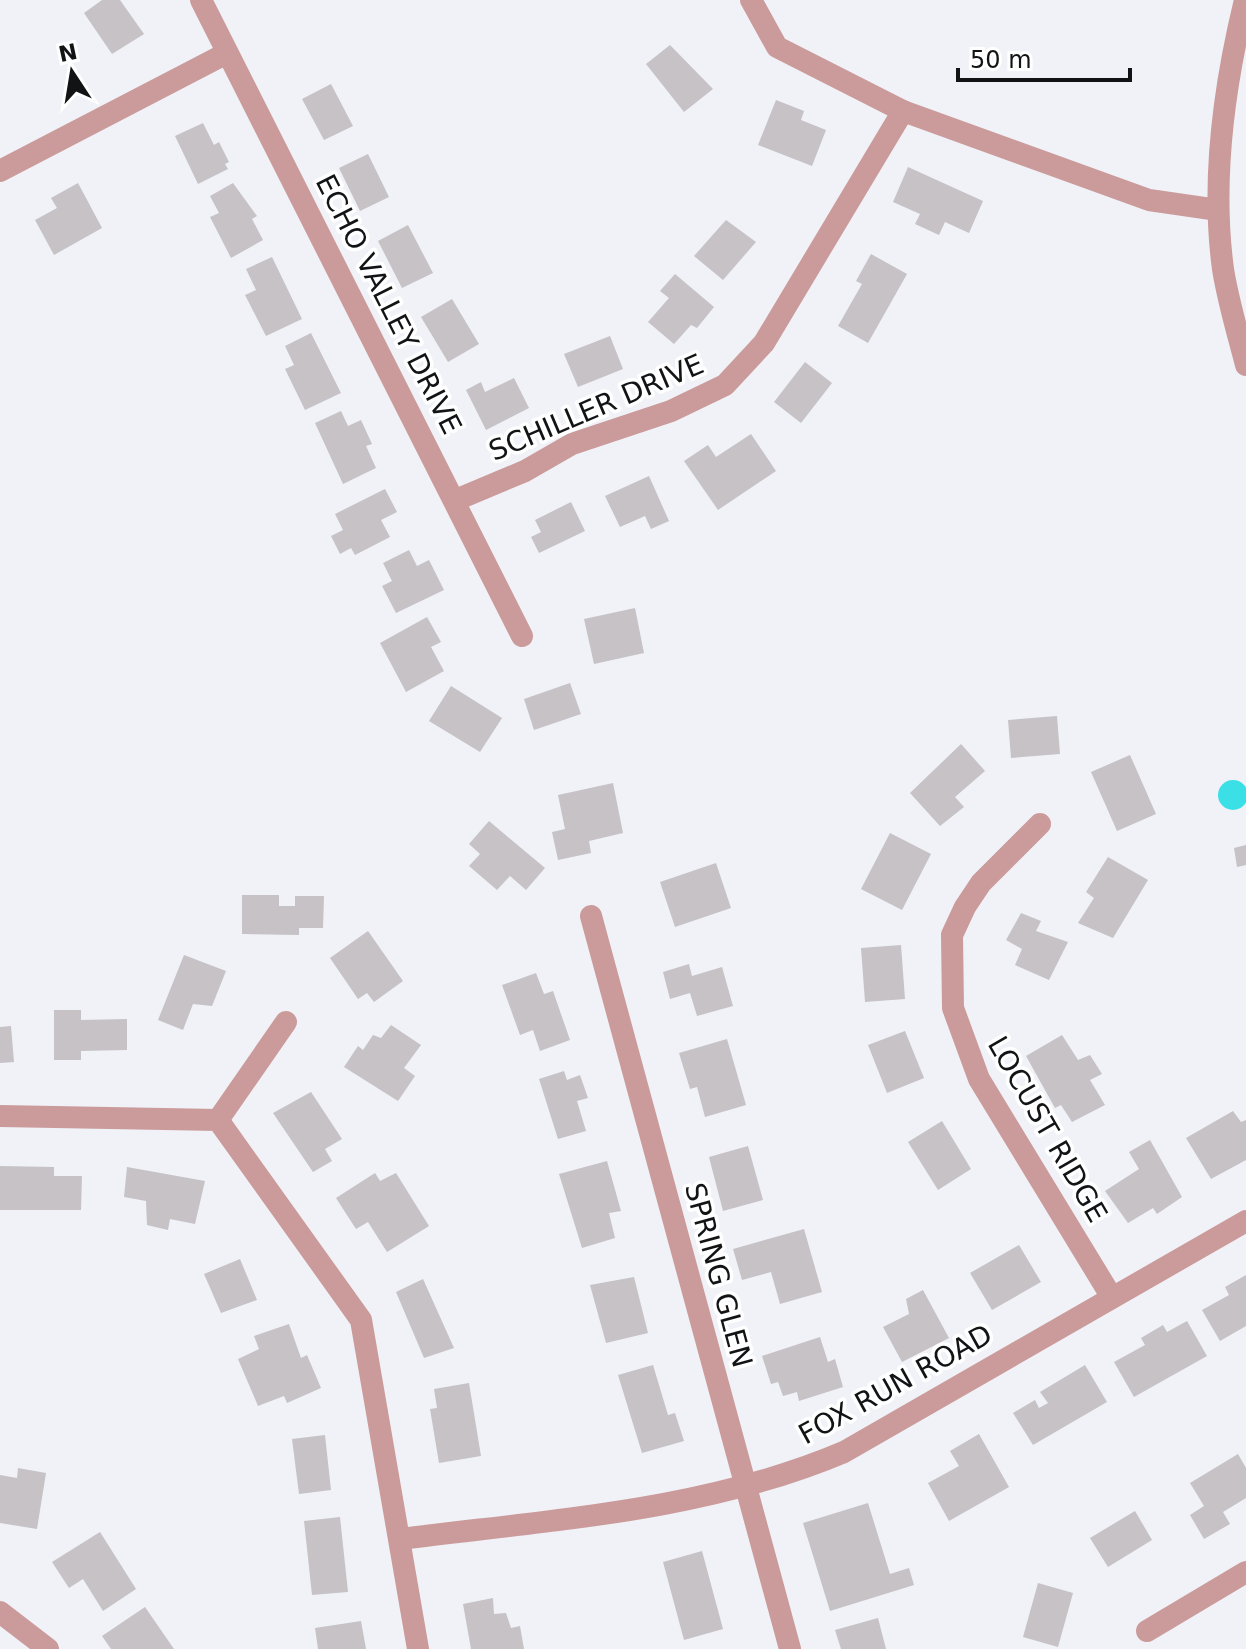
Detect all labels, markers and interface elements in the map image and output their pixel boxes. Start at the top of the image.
north arrow [32,32,112,112]
scale bar [958,32,1130,82]
text: N [56,39,80,67]
text: 50 m [970,46,1032,74]
street label: ECHO VALLEY DRIVE [309,169,468,439]
street label: SCHILLER DRIVE [484,347,709,468]
street label: LOCUST RIDGE [981,1030,1114,1228]
street label: SPRING GLEN [678,1179,759,1371]
street label: FOX RUN ROAD [793,1318,998,1451]

